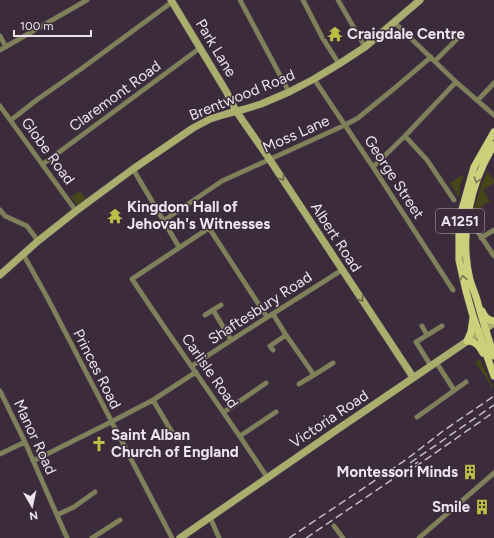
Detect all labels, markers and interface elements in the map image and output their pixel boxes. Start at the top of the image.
scale bar [14,12,91,38]
street label: Park Lane [192,16,240,80]
text: 100 m [20,19,54,33]
temple icon: Craigdale Centre [326,25,344,43]
place label: Craigdale Centre [347,25,465,43]
street label: Claremont Road [66,57,164,135]
street label: Brentwood Road [186,66,298,124]
street label: Moss Lane [260,111,332,157]
street label: Globe Road [18,114,78,188]
street label: George Street [360,132,428,222]
one-way arrow [277,174,285,181]
one-way arrow [473,176,482,183]
place label: Kingdom Hall of Jehovah's Witnesses [127,198,270,233]
street label: Albert Road [307,199,365,275]
temple icon: Kingdom Hall of Jehovah's Witnesses [106,207,124,225]
road number: A1251 [436,209,484,233]
street label: Shaftesbury Road [205,268,315,348]
one-way arrow [459,275,468,282]
one-way arrow [356,295,364,302]
street label: Princes Road [69,326,125,412]
street label: Carlisle Road [178,330,242,412]
street label: Victoria Road [286,386,372,452]
street label: Manor Road [10,397,60,477]
place label: Saint Alban Church of England [111,426,239,461]
church icon: Saint Alban Church of England [90,435,108,453]
place label: Montessori Minds [337,463,458,481]
building icon: Montessori Minds [461,463,479,481]
north arrow [12,486,52,526]
place label: Smile [432,498,471,516]
building icon: Smile [473,498,491,516]
text: N [28,508,39,522]

